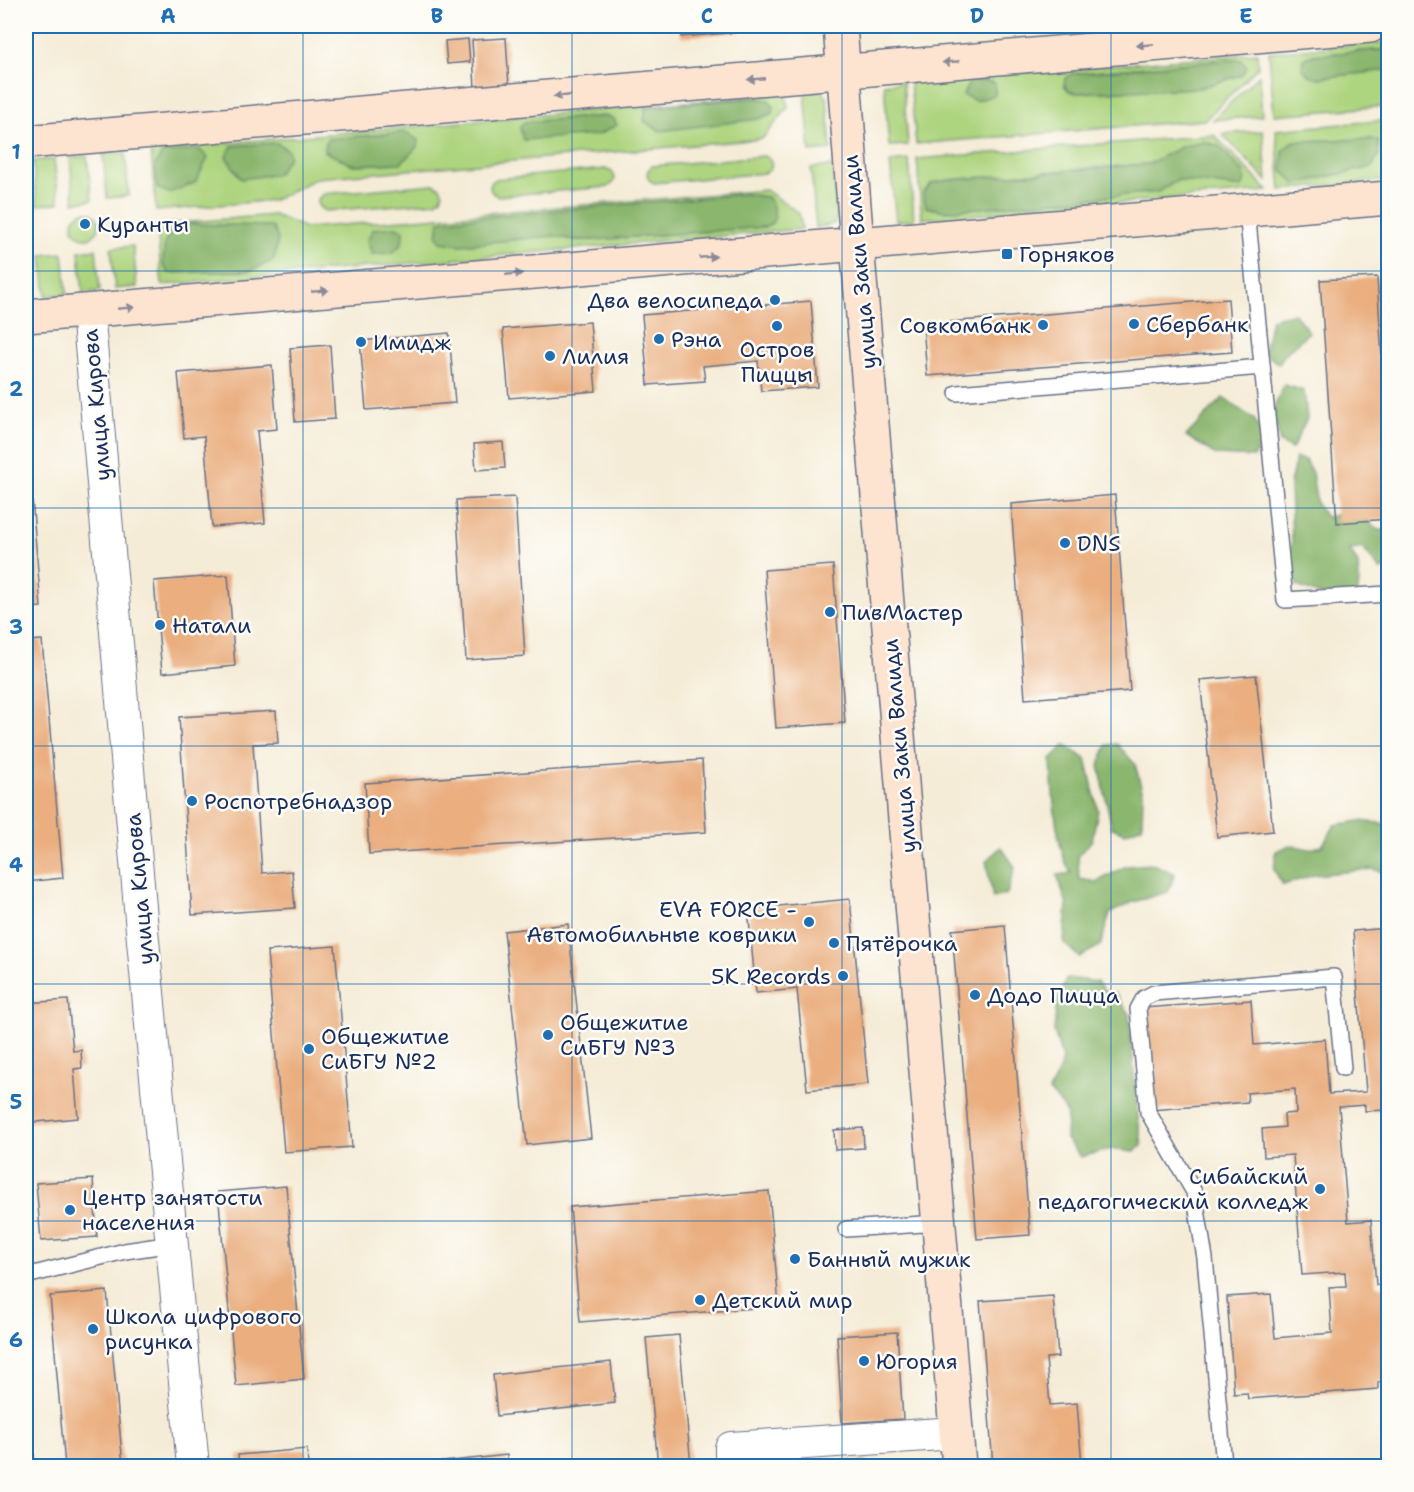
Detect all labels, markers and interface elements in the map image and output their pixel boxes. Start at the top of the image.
text: A [160,3,176,29]
text: B [431,3,443,29]
text: C [701,3,713,29]
text: D [970,3,984,29]
text: E [1239,3,1253,29]
one-way arrow [1135,40,1154,50]
one-way arrow [941,57,960,67]
one-way arrow [747,74,766,84]
one-way arrow [552,91,571,100]
text: 1 [11,139,21,165]
street label: улица Заки Валиди [836,153,883,370]
place label: Куранты [97,210,189,239]
marker: Куранты [78,217,92,231]
place label: Горняков [1019,240,1115,269]
marker: Горняков [1000,247,1014,261]
one-way arrow [699,252,718,262]
one-way arrow [505,269,524,279]
one-way arrow [310,286,329,296]
place label: Два велосипеда [588,286,763,315]
marker: Два велосипеда [768,293,782,307]
one-way arrow [116,303,135,312]
place label: Сбербанк [1146,310,1249,339]
place label: Совкомбанк [900,311,1031,340]
marker: Сбербанк [1127,317,1141,331]
marker: Совкомбанк [1036,318,1050,332]
marker: Остров Пиццы [770,319,784,333]
place label: Рэна [671,325,722,354]
street label: улица Кирова [75,327,118,482]
place label: Имидж [373,328,451,357]
marker: Рэна [652,332,666,346]
marker: Имидж [354,335,368,349]
place label: Остров Пиццы [740,335,814,389]
place label: Лилия [562,342,629,371]
marker: Лилия [543,349,557,363]
text: 2 [9,376,23,402]
place label: DNS [1077,529,1120,558]
marker: DNS [1058,536,1072,550]
place label: ПивМастер [842,598,963,627]
marker: ПивМастер [823,605,837,619]
place label: Натали [172,611,251,640]
text: 3 [9,614,23,640]
marker: Натали [153,618,167,632]
street label: улица Заки Валиди [876,637,923,854]
place label: Роспотребнадзор [204,787,392,816]
marker: Роспотребнадзор [185,794,199,808]
street label: улица Кирова [118,811,161,966]
text: 4 [9,852,23,878]
place label: EVA FORCE - Автомобильные коврики [526,895,797,949]
marker: EVA FORCE - Автомобильные коврики [802,915,816,929]
place label: Пятёрочка [846,929,958,958]
marker: Пятёрочка [827,936,841,950]
place label: 5K Records [711,962,831,991]
marker: 5K Records [836,969,850,983]
place label: Додо Пицца [987,981,1120,1010]
marker: Додо Пицца [968,988,982,1002]
place label: Общежитие СиБГУ №3 [560,1008,689,1062]
place label: Общежитие СиБГУ №2 [321,1022,450,1076]
marker: Общежитие СиБГУ №3 [541,1028,555,1042]
marker: Общежитие СиБГУ №2 [302,1042,316,1056]
text: 5 [10,1089,22,1115]
place label: Сибайский педагогический колледж [1038,1162,1309,1216]
marker: Сибайский педагогический колледж [1313,1182,1327,1196]
place label: Центр занятости населения [82,1183,263,1237]
marker: Центр занятости населения [63,1203,77,1217]
place label: Банный мужик [807,1245,971,1274]
marker: Банный мужик [788,1252,802,1266]
place label: Детский мир [712,1286,853,1315]
marker: Детский мир [693,1293,707,1307]
place label: Школа цифрового рисунка [105,1302,302,1356]
marker: Школа цифрового рисунка [86,1322,100,1336]
text: 6 [9,1327,23,1353]
place label: Югория [876,1347,958,1376]
marker: Югория [857,1354,871,1368]

